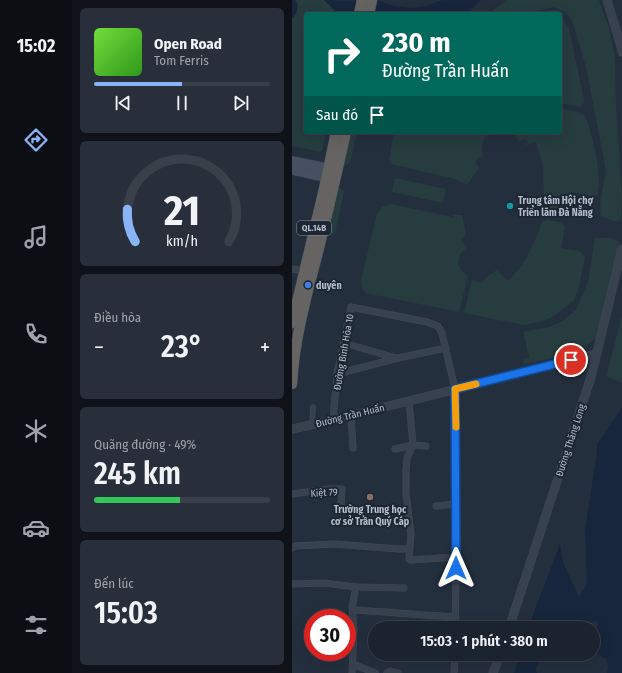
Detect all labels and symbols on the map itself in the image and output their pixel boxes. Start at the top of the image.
place label: Trung tâm Hội chợ Triển lãm Đà Nẵng [518,194,593,219]
marker: Trung tâm Hội chợ Triển lãm Đà Nẵng [505,201,515,211]
road number: QL.14B [297,221,331,235]
marker: duyên [303,280,313,290]
place label: duyên [316,280,342,292]
street label: Đường Bình Hòa 10 [330,313,357,391]
pin [554,343,588,377]
street label: Đường Trần Huấn [314,401,386,430]
street label: Đường Thăng Long [554,402,588,478]
street label: Kiệt 79 [310,486,338,500]
marker: Trường Trung học cơ sở Trần Quý Cáp [365,492,375,502]
place label: Trường Trung học cơ sở Trần Quý Cáp [331,503,410,528]
position arrow [435,547,477,589]
speed limit sign: 30 [304,609,356,661]

